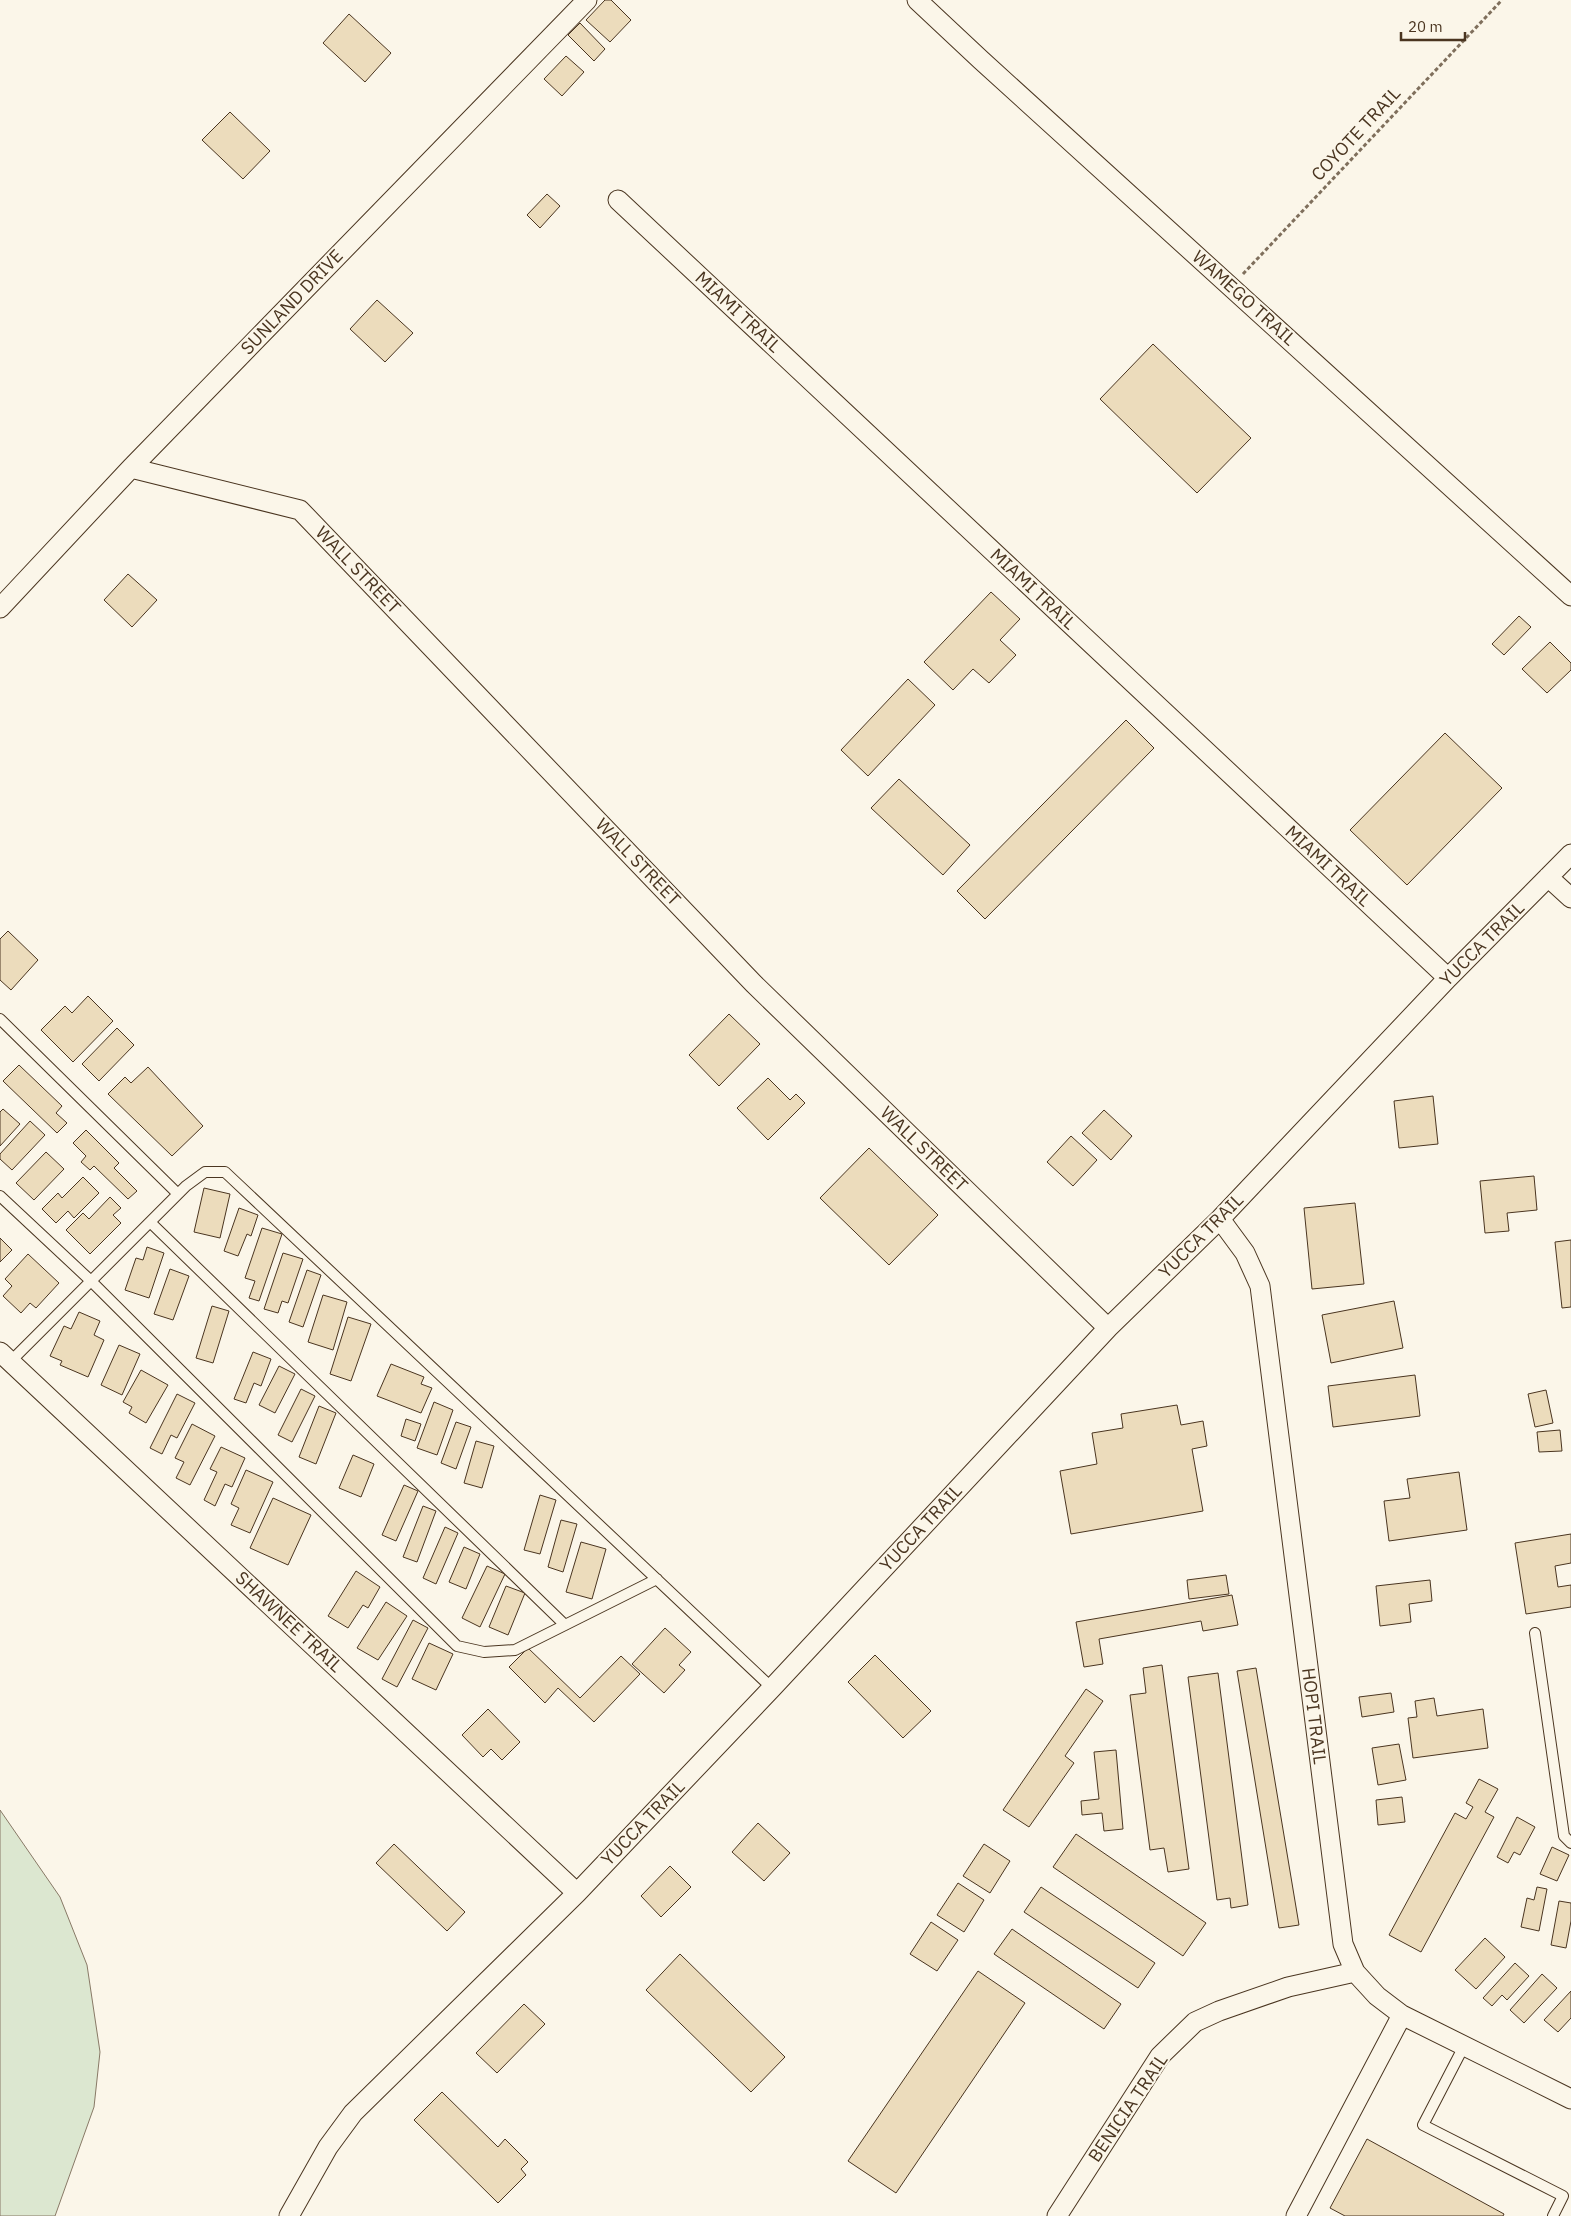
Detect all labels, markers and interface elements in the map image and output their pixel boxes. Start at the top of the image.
scale bar [1401,10,1465,42]
text: 20 m [1408,17,1443,36]
street label: COYOTE TRAIL [1306,82,1405,185]
street label: SUNLAND DRIVE [236,244,348,359]
street label: WAMEGO TRAIL [1188,245,1301,350]
street label: MIAMI TRAIL [691,266,786,357]
street label: WALL STREET [311,521,406,618]
street label: MIAMI TRAIL [986,543,1081,634]
street label: WALL STREET [591,813,686,910]
street label: MIAMI TRAIL [1281,820,1376,911]
street label: YUCCA TRAIL [1434,896,1529,991]
street label: WALL STREET [876,1101,973,1196]
street label: YUCCA TRAIL [1153,1188,1248,1283]
street label: YUCCA TRAIL [875,1479,967,1576]
street label: SHAWNEE TRAIL [231,1566,348,1677]
street label: HOPI TRAIL [1297,1666,1332,1766]
street label: YUCCA TRAIL [596,1775,689,1870]
street label: BENICIA TRAIL [1083,2049,1172,2166]

